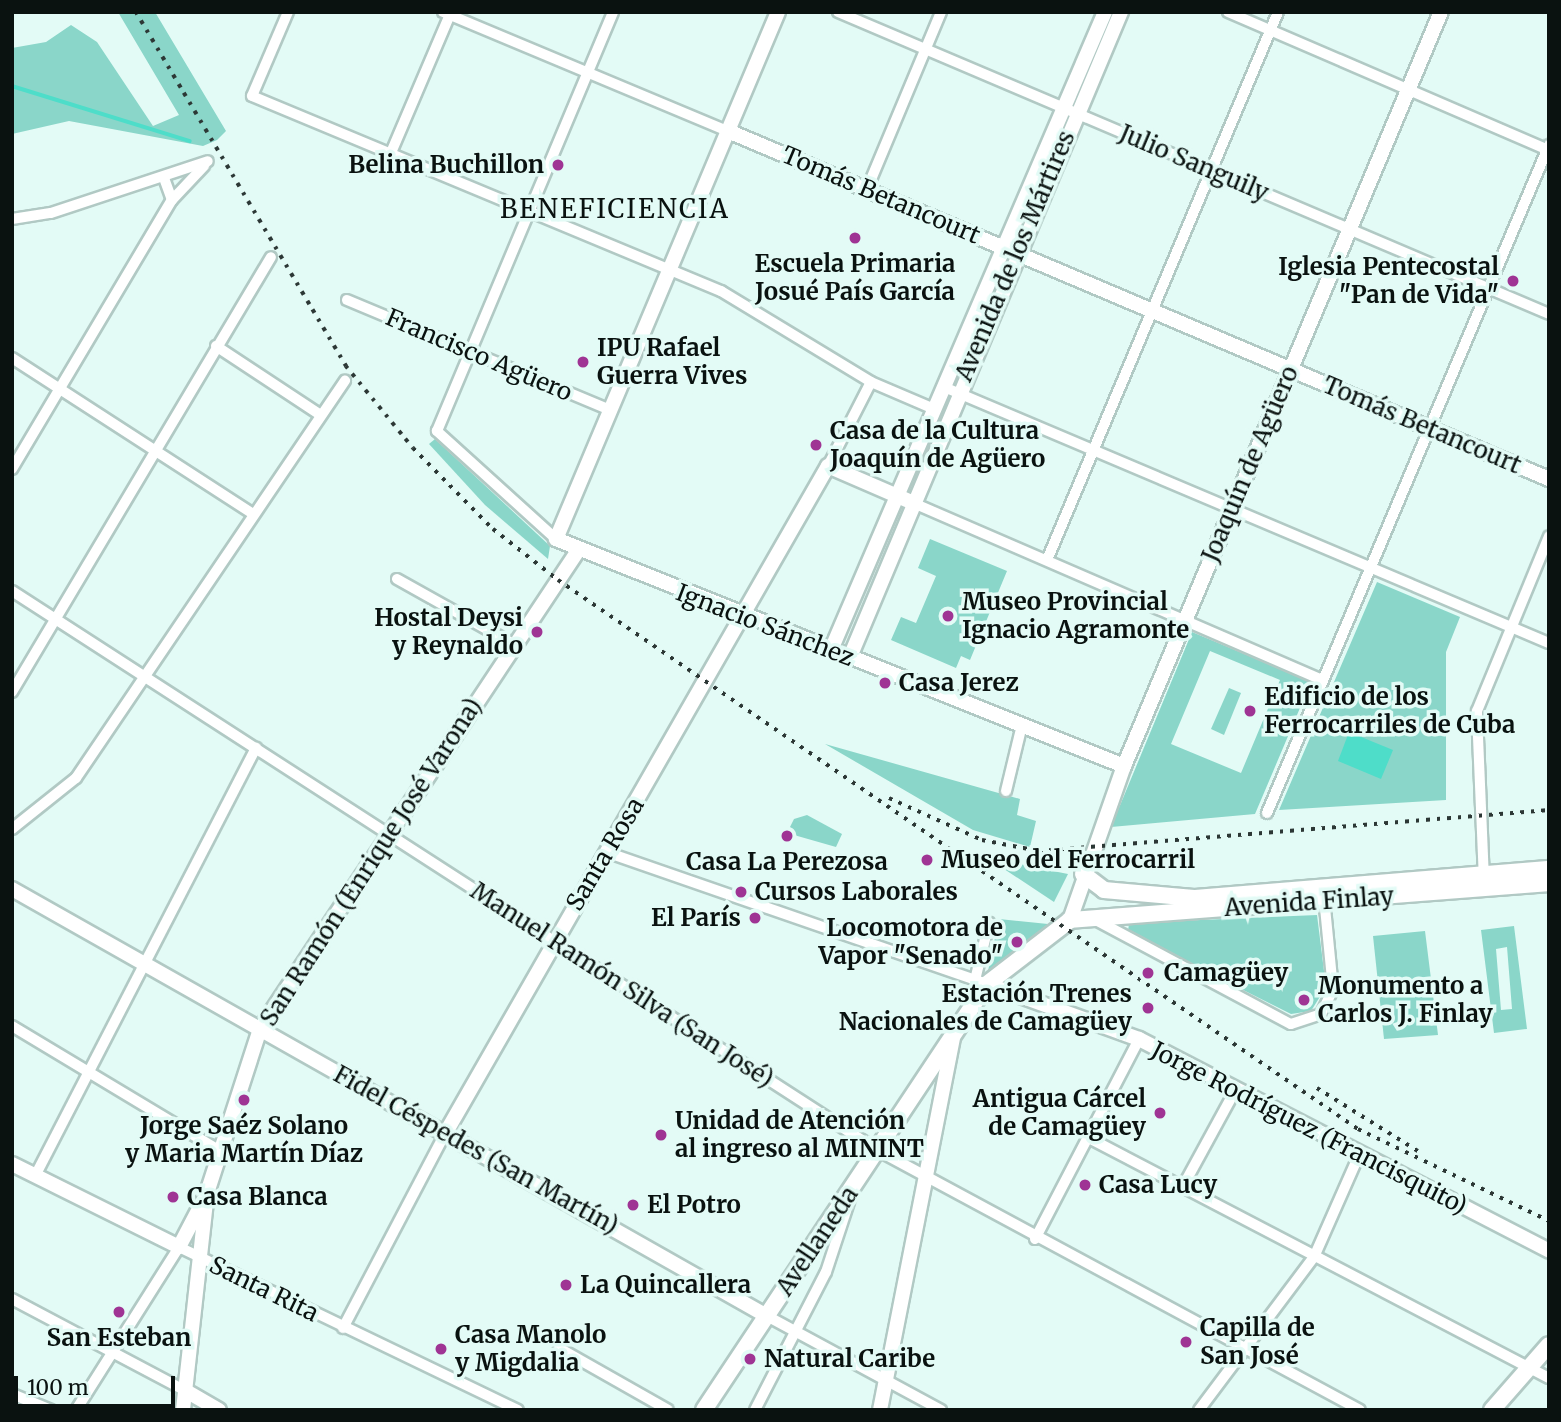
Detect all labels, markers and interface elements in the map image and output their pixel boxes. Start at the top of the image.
street label: Julio Sanguily [1115,119,1273,207]
street label: Avenida de los Mártires [949,126,1081,386]
street label: Tomás Betancourt [778,140,984,250]
place label: Belina Buchillon [348,151,544,179]
marker: Belina Buchillon [550,157,566,173]
district label: BENEFICIENCIA [502,193,728,225]
marker: Escuela Primaria Josué País García [847,230,863,246]
place label: Escuela Primaria Josué País García [755,250,955,306]
place label: Iglesia Pentecostal "Pan de Vida" [1278,253,1499,309]
marker: Iglesia Pentecostal "Pan de Vida" [1505,273,1521,289]
street label: Francisco Agüero [382,303,576,407]
place label: IPU Rafael Guerra Vives [597,334,747,390]
marker: IPU Rafael Guerra Vives [575,354,591,370]
street label: Joaquín de Agüero [1196,362,1304,566]
street label: Tomás Betancourt [1319,370,1525,480]
place label: Casa de la Cultura Joaquín de Agüero [830,417,1045,473]
marker: Casa de la Cultura Joaquín de Agüero [808,437,824,453]
street label: Ignacio Sánchez [672,578,858,672]
place label: Museo Provincial Ignacio Agramonte [962,588,1189,644]
place label: Hostal Deysi y Reynaldo [374,604,523,660]
marker: Museo Provincial Ignacio Agramonte [940,608,956,624]
marker: Hostal Deysi y Reynaldo [529,624,545,640]
place label: Casa Jerez [899,669,1019,697]
marker: Casa Jerez [877,675,893,691]
place label: Edificio de los Ferrocarriles de Cuba [1264,683,1515,739]
street label: San Ramón (Enrique José Varona) [254,693,488,1031]
marker: Edificio de los Ferrocarriles de Cuba [1242,703,1258,719]
street label: Santa Rosa [560,792,650,916]
marker: Casa La Perezosa [779,828,795,844]
place label: Museo del Ferrocarril [941,846,1195,874]
place label: Casa La Perezosa [686,848,888,876]
marker: Museo del Ferrocarril [919,852,935,868]
street label: Manuel Ramón Silva (San José) [465,876,779,1094]
place label: Cursos Laborales [755,878,958,906]
street label: Avenida Finlay [1223,882,1395,922]
marker: Cursos Laborales [733,884,749,900]
place label: El París [651,904,741,932]
marker: El París [747,910,763,926]
place label: Locomotora de Vapor "Senado" [819,914,1003,970]
marker: Locomotora de Vapor "Senado" [1009,934,1025,950]
place label: Camagüey [1164,959,1288,987]
marker: Camagüey [1138,963,1158,983]
place label: Monumento a Carlos J. Finlay [1318,972,1493,1028]
place label: Estación Trenes Nacionales de Camagüey [839,980,1132,1036]
marker: Monumento a Carlos J. Finlay [1296,992,1312,1008]
marker: Estación Trenes Nacionales de Camagüey [1138,998,1158,1018]
street label: Jorge Rodríguez (Francisquito) [1146,1036,1472,1220]
street label: Fidel Céspedes (San Martín) [329,1060,623,1240]
place label: Antigua Cárcel de Camagüey [973,1085,1146,1141]
marker: Jorge Saéz Solano y Maria Martín Díaz [236,1092,252,1108]
marker: Antigua Cárcel de Camagüey [1152,1105,1168,1121]
place label: Unidad de Atención al ingreso al MININT [675,1107,924,1163]
place label: Jorge Saéz Solano y Maria Martín Díaz [125,1112,363,1168]
marker: Unidad de Atención al ingreso al MININT [653,1127,669,1143]
place label: Casa Lucy [1099,1171,1217,1199]
marker: Casa Lucy [1077,1177,1093,1193]
street label: Avellaneda [770,1181,864,1301]
place label: Casa Blanca [187,1183,328,1211]
marker: Casa Blanca [165,1189,181,1205]
place label: El Potro [647,1191,741,1219]
marker: El Potro [625,1197,641,1213]
street label: Santa Rita [205,1250,323,1328]
place label: La Quincallera [580,1271,751,1299]
marker: La Quincallera [558,1277,574,1293]
marker: San Esteban [111,1304,127,1320]
place label: Capilla de San José [1200,1314,1315,1370]
place label: Casa Manolo y Migdalia [455,1321,606,1377]
place label: San Esteban [47,1324,191,1352]
marker: Capilla de San José [1178,1334,1194,1350]
marker: Casa Manolo y Migdalia [433,1341,449,1357]
place label: Natural Caribe [764,1345,935,1373]
marker: Natural Caribe [742,1351,758,1367]
scale bar [18,1362,178,1406]
text: 100 m [27,1374,89,1401]

